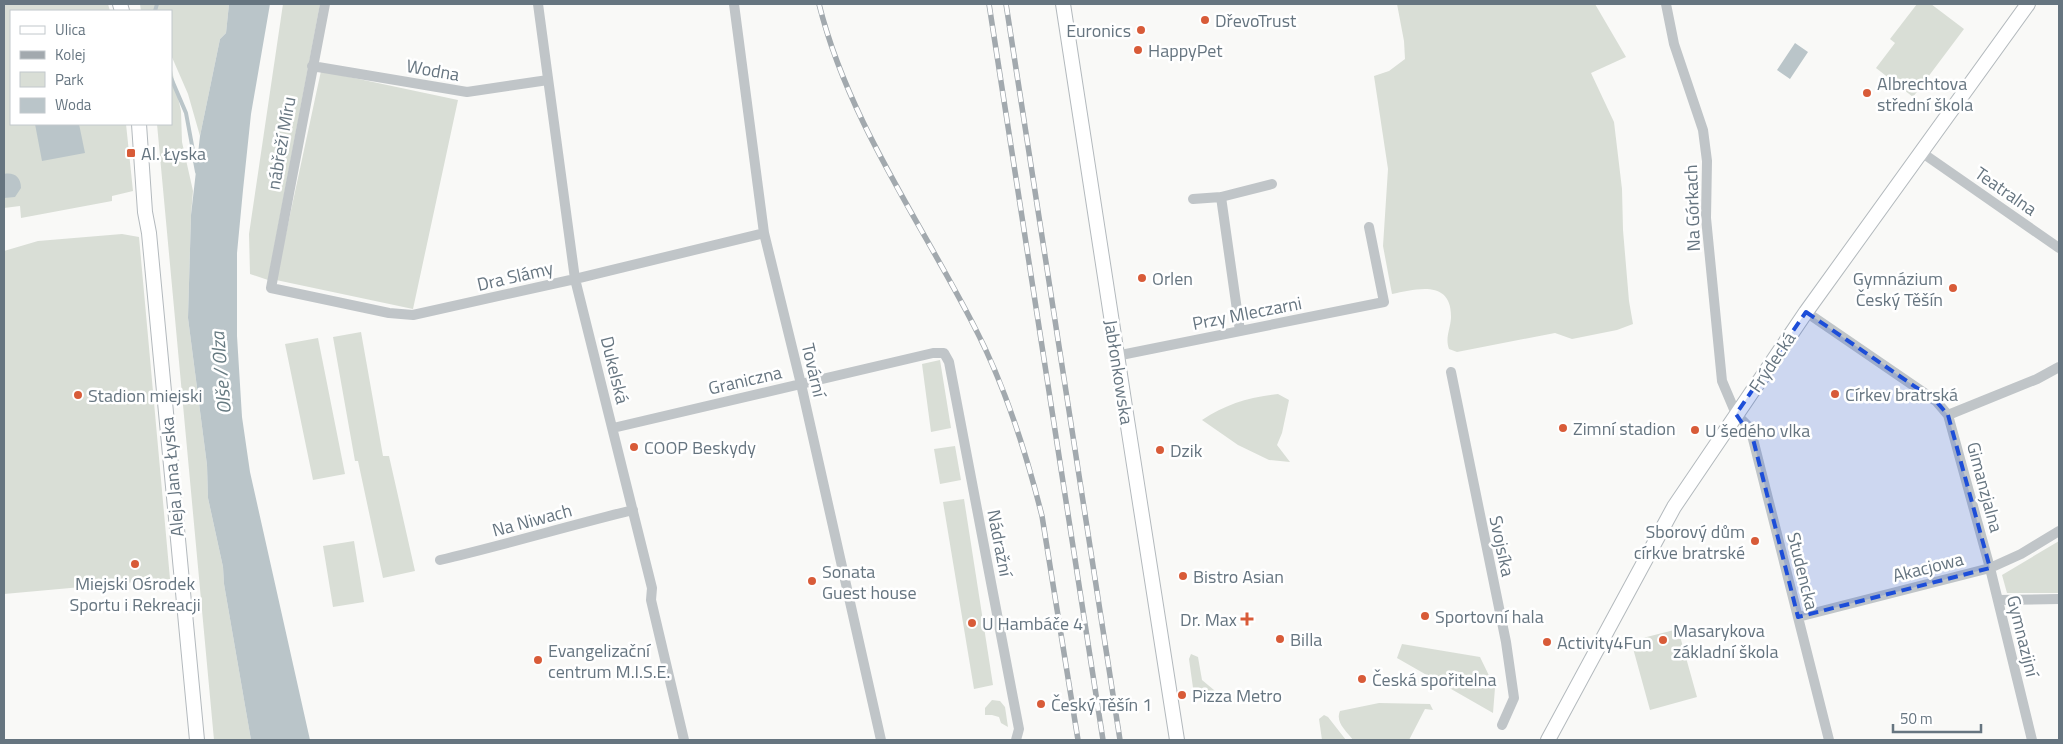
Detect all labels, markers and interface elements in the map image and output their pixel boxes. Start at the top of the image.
place label: DřevoTrust [1215,7,1297,34]
legend [10,10,172,125]
marker: DřevoTrust [1199,14,1211,26]
place label: Euronics [1066,17,1131,44]
text: Ulica [55,18,86,41]
marker: Euronics [1135,24,1147,36]
place label: HappyPet [1148,37,1223,64]
text: Kolej [55,43,86,66]
marker: HappyPet [1132,44,1144,56]
street label: Wodna [404,52,462,88]
text: Park [55,68,84,91]
place label: Albrechtova střední škola [1877,70,1973,118]
marker: Albrechtova střední škola [1861,87,1873,99]
text: Woda [55,93,92,116]
street label: nábřeží Míru [260,94,302,192]
place label: Al. Łyska [141,140,206,167]
marker: Al. Łyska [125,147,137,159]
street label: Teatralna [1969,160,2043,222]
street label: Na Górkach [1677,164,1707,252]
street label: Dra Slámy [474,254,556,298]
place label: Orlen [1152,265,1193,292]
place label: Gymnázium Český Těšín [1853,265,1943,313]
marker: Orlen [1136,272,1148,284]
marker: Gymnázium Český Těšín [1947,282,1959,294]
street label: Przy Mleczarni [1190,289,1304,337]
street label: Jabłonkowska [1097,318,1141,426]
street label: Frýdecká [1742,326,1802,398]
water label: Olše / Olza [202,329,238,415]
street label: Dukelská [594,333,636,407]
street label: Tovární [795,340,834,402]
street label: Graniczna [706,358,784,402]
place label: Církev bratrská [1845,381,1958,408]
place label: Stadion miejski [88,382,202,409]
marker: Církev bratrská [1829,388,1841,400]
marker: Stadion miejski [72,389,84,401]
place label: Zimní stadion [1573,415,1676,442]
street label: Aleja Jana Łyska [153,416,191,538]
place label: U šedého vlka [1705,417,1810,444]
marker: Zimní stadion [1557,422,1569,434]
marker: U šedého vlka [1689,424,1701,436]
place label: COOP Beskydy [644,434,756,461]
place label: Dzik [1170,437,1203,464]
street label: Gimanzjalna [1960,439,2010,535]
marker: COOP Beskydy [628,441,640,453]
marker: Dzik [1154,444,1166,456]
street label: Na Niwach [489,496,575,544]
street label: Nádražní [980,507,1020,581]
street label: Svojsíka [1482,513,1522,579]
place label: Sborový dům církve bratrské [1634,518,1745,566]
street label: Studencka [1780,529,1826,613]
marker: Sborový dům církve bratrské [1749,535,1761,547]
street label: Akacjowa [1890,545,1966,589]
marker: Miejski Ośrodek Sportu i Rekreacji [129,558,141,570]
place label: Sonata Guest house [822,558,917,606]
place label: Bistro Asian [1193,563,1284,590]
place label: Miejski Ośrodek Sportu i Rekreacji [69,570,201,618]
marker: Bistro Asian [1177,570,1189,582]
marker: Sonata Guest house [806,575,818,587]
street label: Gymnazijní [2000,592,2047,682]
place label: Sportovní hala [1435,603,1544,630]
place label: Dr. Max [1180,606,1237,633]
place label: U Hambáče 4 [982,610,1083,637]
marker: Sportovní hala [1419,610,1431,622]
marker: Dr. Max [1241,613,1253,625]
marker: U Hambáče 4 [966,617,978,629]
place label: Masarykova základní škola [1673,617,1779,665]
place label: Billa [1290,626,1322,653]
place label: Activity4Fun [1557,629,1652,656]
marker: Billa [1274,633,1286,645]
marker: Masarykova základní škola [1657,634,1669,646]
marker: Activity4Fun [1541,636,1553,648]
place label: Evangelizační centrum M.I.S.E. [548,637,670,685]
marker: Evangelizační centrum M.I.S.E. [532,654,544,666]
place label: Česká spořitelna [1372,666,1496,693]
marker: Česká spořitelna [1356,673,1368,685]
place label: Pizza Metro [1192,682,1282,709]
marker: Pizza Metro [1176,689,1188,701]
place label: Český Těšín 1 [1051,691,1152,718]
marker: Český Těšín 1 [1035,698,1047,710]
scale bar [1893,702,1980,734]
text: 50 m [1900,707,1933,730]

